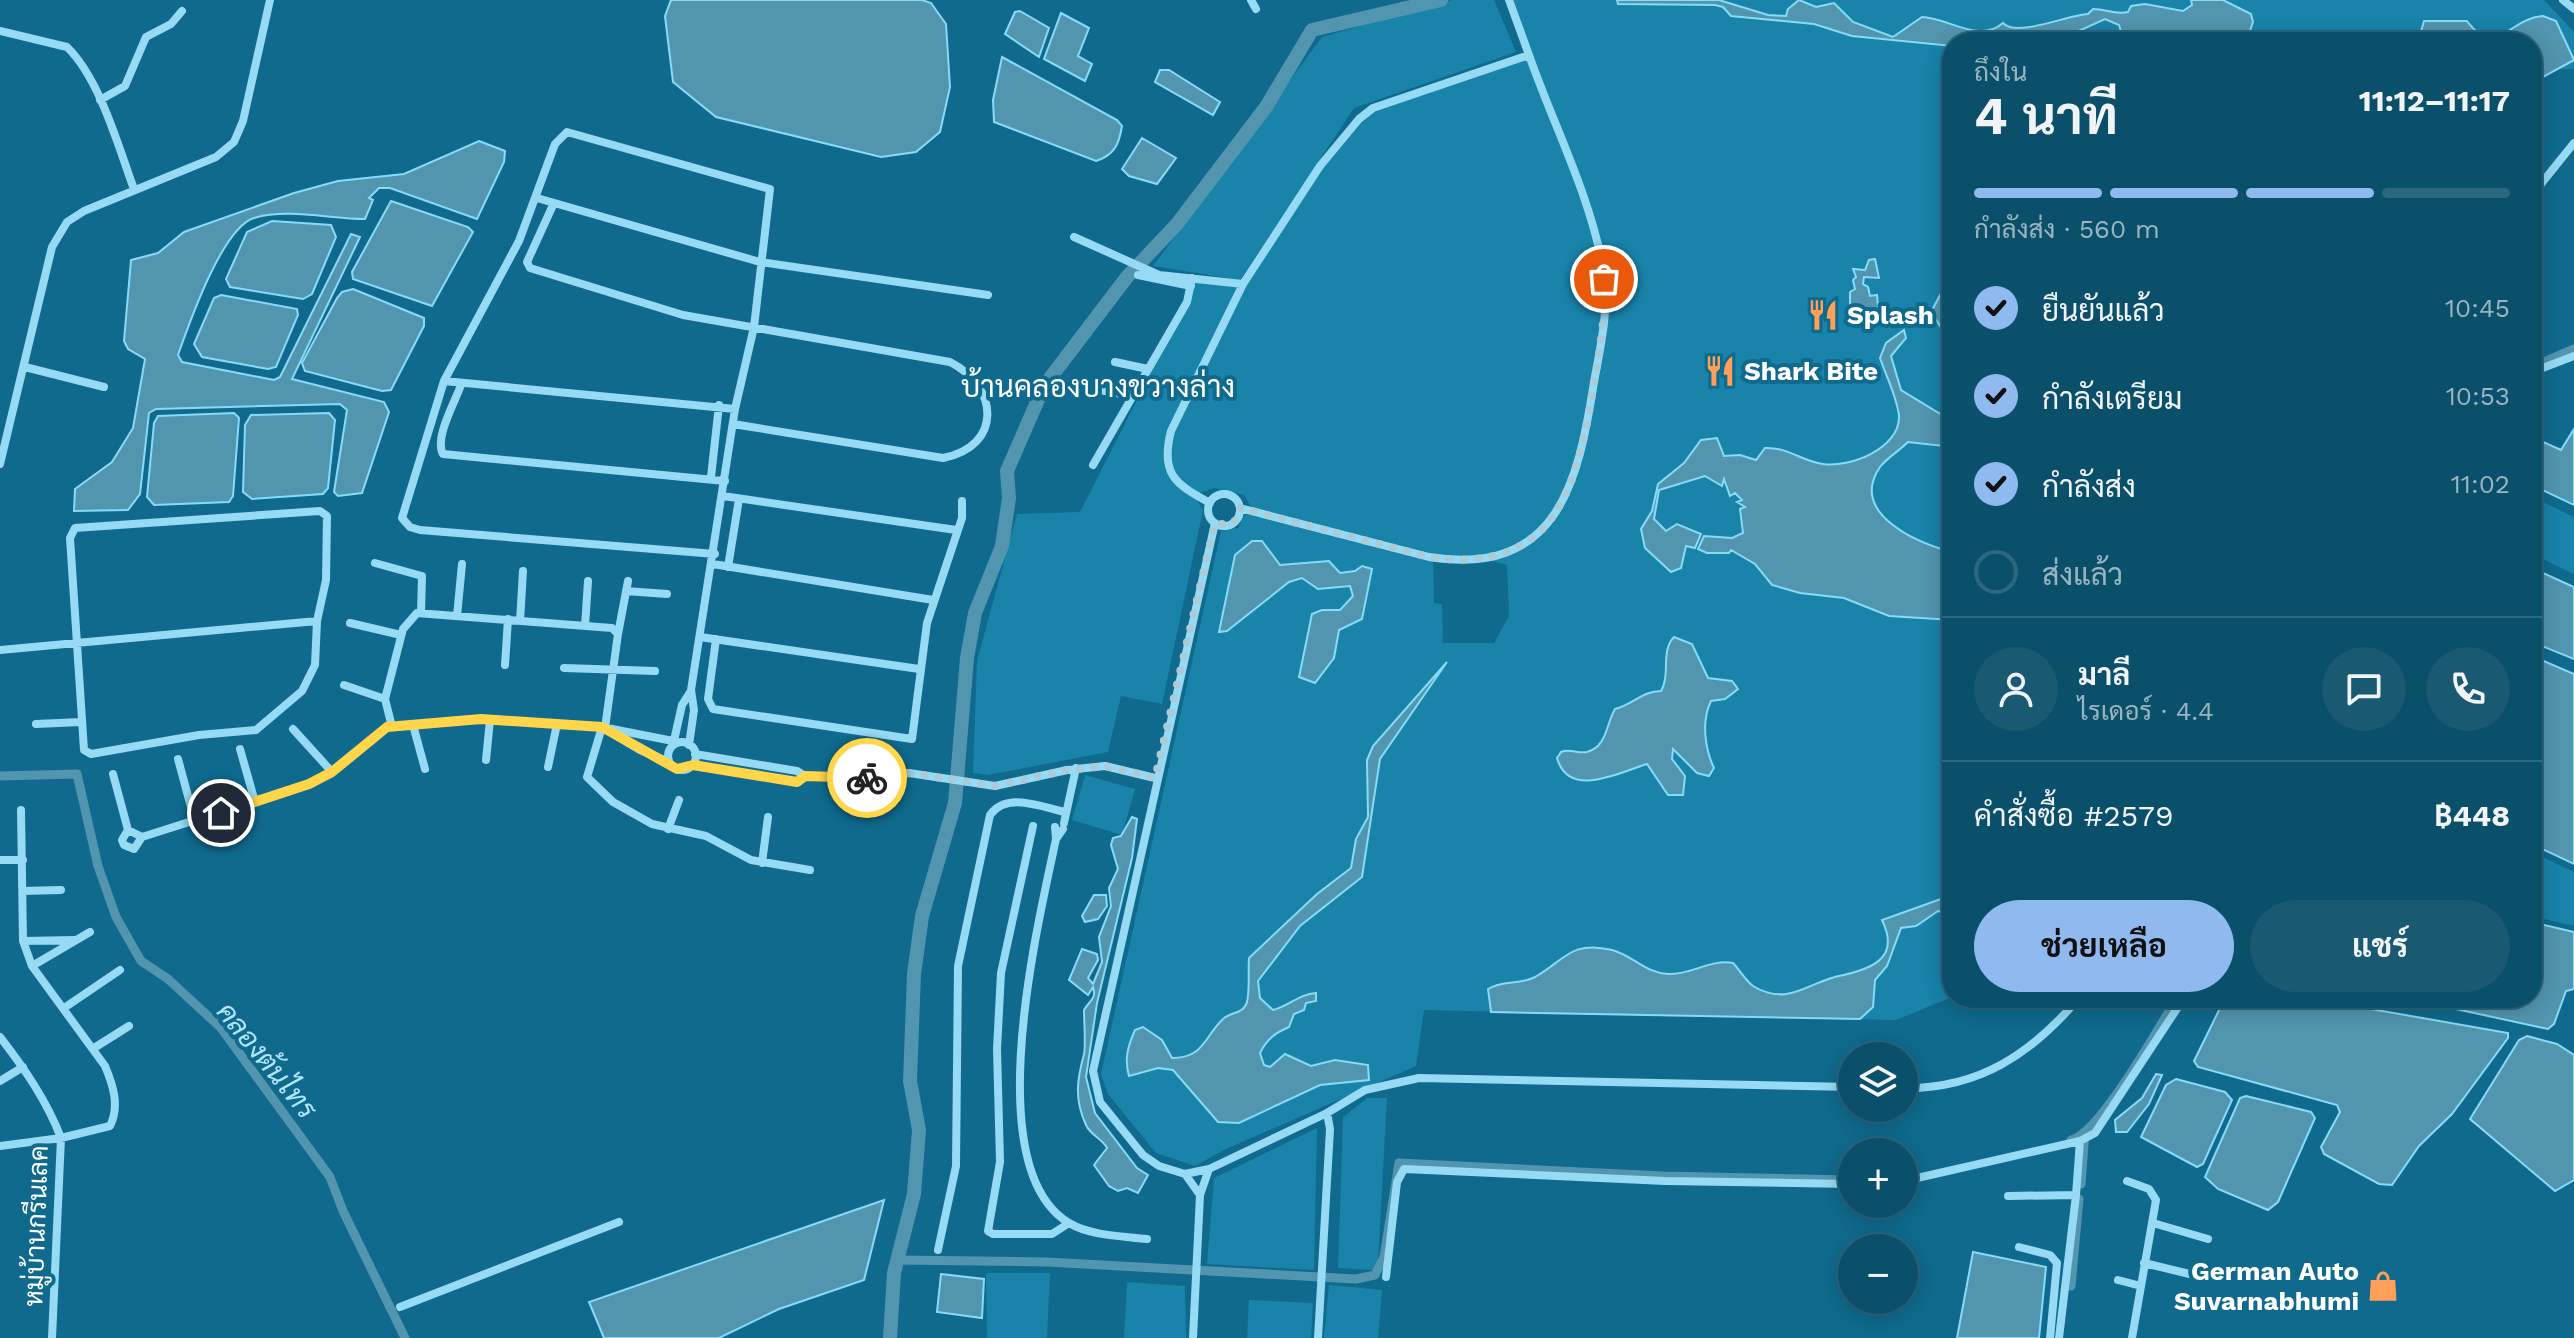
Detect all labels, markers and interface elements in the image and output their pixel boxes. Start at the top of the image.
text: ถึงใน [1974,57,2027,87]
text: 11:12–11:17 [2359,83,2510,118]
text: 4 นาที [1974,86,2118,147]
text: กำลังส่ง · 560 m [1974,214,2160,244]
pin [1570,245,1638,313]
icon: bag [1582,257,1626,301]
icon: check [1974,286,2018,330]
text: ยืนยันแล้ว [2042,293,2165,328]
text: 10:45 [2445,293,2510,323]
restaurant icon: Splash [1806,298,1840,332]
place label: Splash [1847,300,1934,330]
restaurant icon: Shark Bite [1703,354,1737,388]
place label: Shark Bite [1744,356,1878,386]
district label: บ้านคลองบางขวางล่าง [961,366,1235,404]
icon: check [1974,374,2018,418]
text: กำลังเตรียม [2042,381,2182,416]
text: 10:53 [2446,381,2510,411]
icon: check [1974,462,2018,506]
text: กำลังส่ง [2042,469,2136,504]
text: 11:02 [2451,469,2510,499]
text: ส่งแล้ว [2042,557,2123,592]
button: person [1974,647,2058,731]
button: chat [2322,647,2406,731]
button: phone [2426,647,2510,731]
text: มาลี [2078,657,2130,692]
text: ไรเดอร์ · 4.4 [2078,696,2214,726]
courier [827,738,907,818]
icon: bike [845,756,889,800]
pin [187,779,255,847]
icon: home [199,791,243,835]
text: คำสั่งซื้อ #2579 [1974,798,2173,833]
text: ฿448 [2434,798,2510,833]
button: ช่วยเหลือ [1974,900,2234,992]
button: แชร์ [2250,900,2510,992]
water label: คลองต้นไทร [210,994,327,1126]
map controls [1838,1042,1918,1314]
button: layers [1838,1042,1918,1122]
button: + [1838,1138,1918,1218]
street label: หมู่บ้านกรีนเลค [17,1145,57,1307]
button: − [1838,1234,1918,1314]
place label: German Auto Suvarnabhumi [2174,1256,2359,1316]
shop icon: German Auto Suvarnabhumi [2366,1269,2400,1303]

